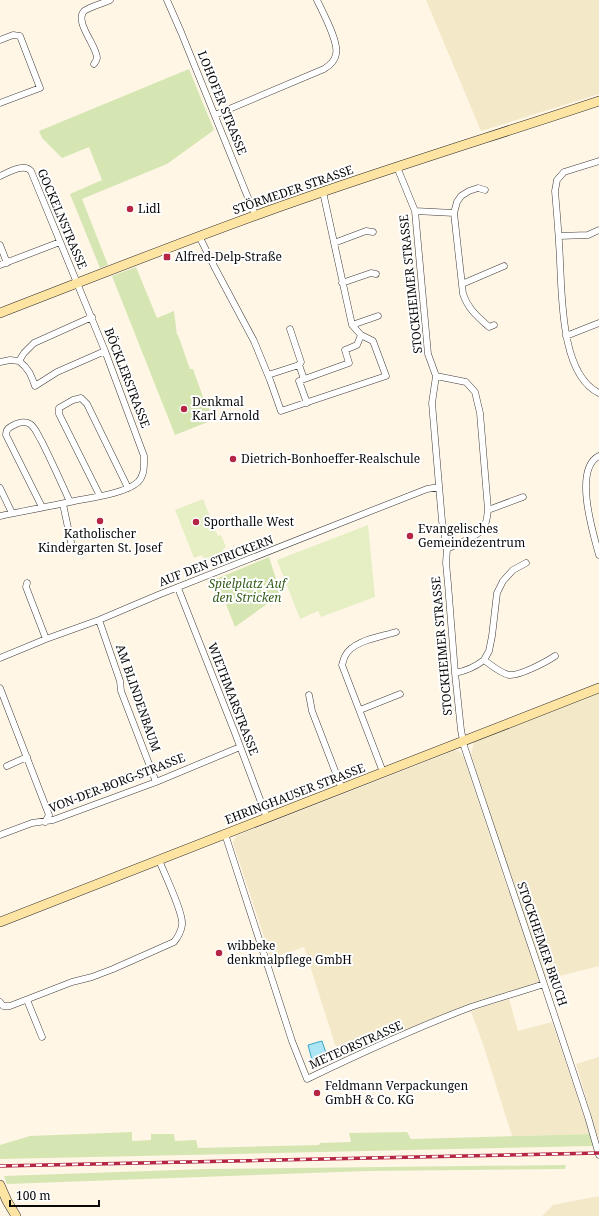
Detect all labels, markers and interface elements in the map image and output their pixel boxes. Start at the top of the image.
street label: LOHOFER STRASSE [194,48,251,157]
street label: STÖRMEDER STRASSE [230,161,355,218]
street label: GOCKELNSTRASSE [34,166,91,272]
place label: Lidl [138,200,161,217]
marker: Lidl [125,204,135,214]
street label: STOCKHEIMER STRASSE [395,214,426,354]
place label: Alfred-Delp-Straße [175,248,282,265]
marker: Alfred-Delp-Straße [162,252,172,262]
street label: BÖCKLERSTRASSE [101,325,154,430]
place label: Denkmal Karl Arnold [192,393,260,424]
marker: Denkmal Karl Arnold [179,404,189,414]
place label: Dietrich-Bonhoeffer-Realschule [241,450,420,467]
marker: Dietrich-Bonhoeffer-Realschule [228,454,238,464]
place label: Sporthalle West [204,513,294,530]
marker: Katholischer Kindergarten St. Josef [95,516,105,526]
marker: Sporthalle West [191,517,201,527]
place label: Evangelisches Gemeindezentrum [418,520,525,551]
place label: Katholischer Kindergarten St. Josef [38,525,164,556]
street label: AUF DEN STRICKERN [156,531,276,590]
marker: Evangelisches Gemeindezentrum [405,531,415,541]
park label: Spielplatz Auf den Stricken [208,575,288,606]
street label: STOCKHEIMER STRASSE [427,576,456,716]
street label: WIETHMARSTRASSE [204,640,263,758]
street label: AM BLINDENBAUM [112,642,165,754]
street label: VON-DER-BORG-STRASSE [46,749,187,816]
street label: EHRINGHAUSER STRASSE [222,759,367,828]
street label: STOCKHEIMER BRUCH [513,879,572,1009]
place label: wibbeke denkmalpflege GmbH [227,937,352,968]
marker: wibbeke denkmalpflege GmbH [214,948,224,958]
street label: METEORSTRASSE [306,1016,405,1073]
place label: Feldmann Verpackungen GmbH & Co. KG [325,1077,469,1108]
marker: Feldmann Verpackungen GmbH & Co. KG [312,1088,322,1098]
scale bar [10,1182,99,1208]
text: 100 m [16,1187,51,1204]

